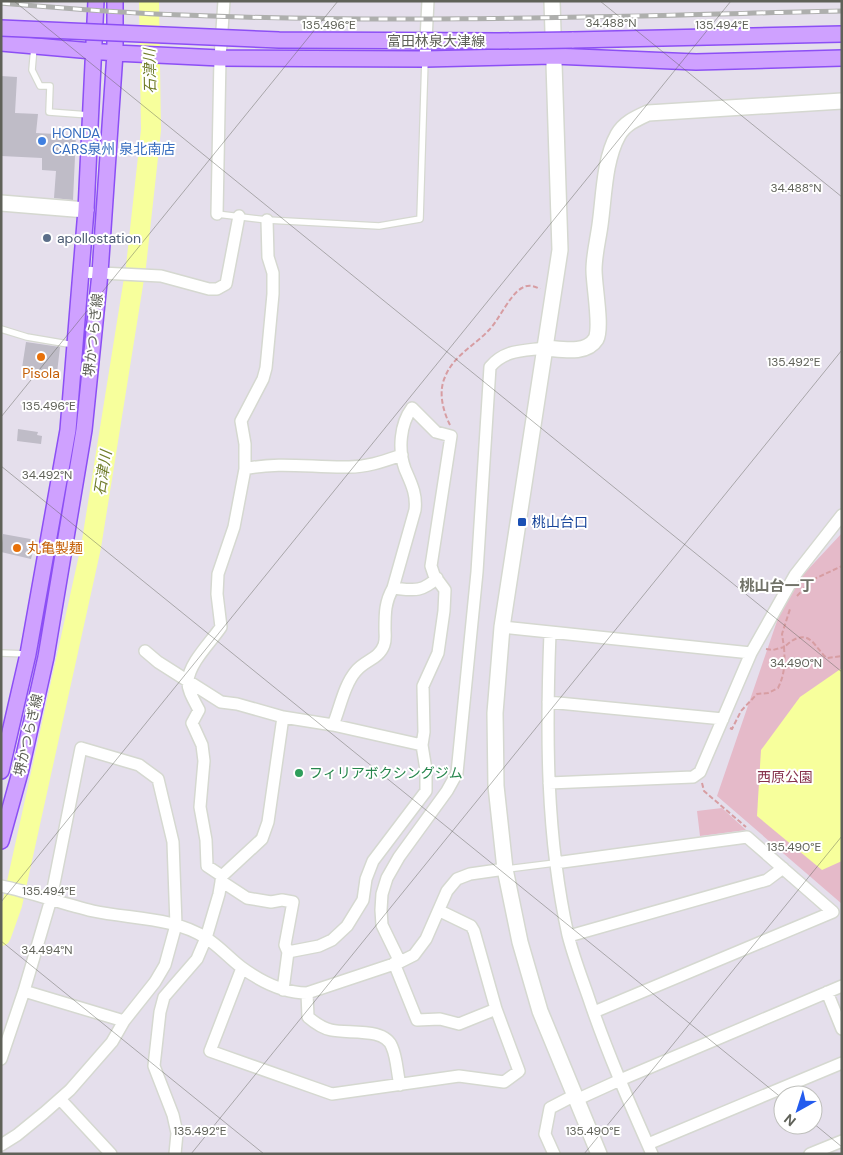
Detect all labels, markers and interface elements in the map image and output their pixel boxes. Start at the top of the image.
text: 34.488°N [585,15,637,31]
text: 135.496°E [302,17,356,33]
text: 135.494°E [695,17,749,33]
street label: 富田林泉大津線 [387,32,485,50]
water label: 石津川 [140,46,160,94]
place label: HONDA CARS泉州 泉北南店 [52,124,175,158]
marker: HONDA CARS泉州 泉北南店 [36,135,48,147]
text: 34.488°N [770,180,822,196]
place label: apollostation [57,229,141,247]
marker: apollostation [41,232,53,244]
street label: 堺かつらぎ線 [80,292,106,378]
marker: Pisola [35,351,47,363]
text: 135.492°E [768,354,821,370]
place label: Pisola [22,364,60,382]
text: 135.496°E [22,398,76,414]
water label: 石津川 [90,447,117,497]
text: 34.492°N [22,467,72,483]
place label: 桃山台口 [532,513,588,531]
marker: 桃山台口 [516,516,528,528]
place label: 丸亀製麺 [27,539,83,557]
marker: 丸亀製麺 [11,542,23,554]
district label: 桃山台一丁 [739,576,815,596]
text: 34.490°N [770,655,822,671]
street label: 堺かつらぎ線 [10,692,46,778]
place label: フィリアボクシングジム [309,764,463,782]
marker: フィリアボクシングジム [293,767,305,779]
park label: 西原公園 [757,768,813,786]
text: 135.490°E [767,839,821,855]
text: 135.494°E [22,883,76,899]
text: 34.494°N [21,942,73,958]
north arrow [773,1085,823,1135]
text: N [780,1110,799,1130]
text: 135.492°E [174,1123,227,1139]
text: 135.490°E [566,1123,620,1139]

